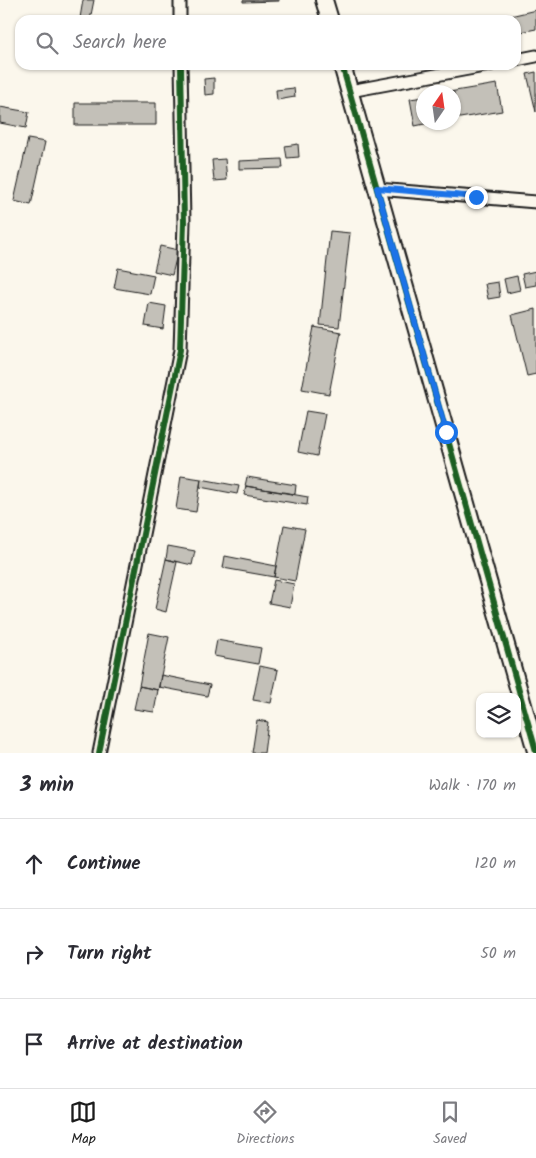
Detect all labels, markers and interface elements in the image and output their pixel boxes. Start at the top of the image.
search box [15,15,521,70]
text: Search here [73,28,167,58]
icon: search [33,29,61,57]
north arrow [416,85,461,130]
route end [465,186,488,209]
route start [435,421,458,444]
map controls [476,693,521,738]
button: layers [476,693,521,738]
text: 3 min [20,769,74,802]
text: Walk · 170 m [428,773,516,798]
text: Continue [67,849,140,879]
icon: ahead [20,850,48,878]
text: 120 m [475,851,516,876]
text: Turn right [67,939,152,969]
icon: right [20,940,48,968]
text: 50 m [480,941,516,966]
text: Arrive at destination [67,1029,243,1059]
icon: arrive [20,1030,48,1058]
tab: Map [69,1098,97,1150]
tab: Directions [236,1098,294,1150]
tab: Saved [433,1098,467,1150]

